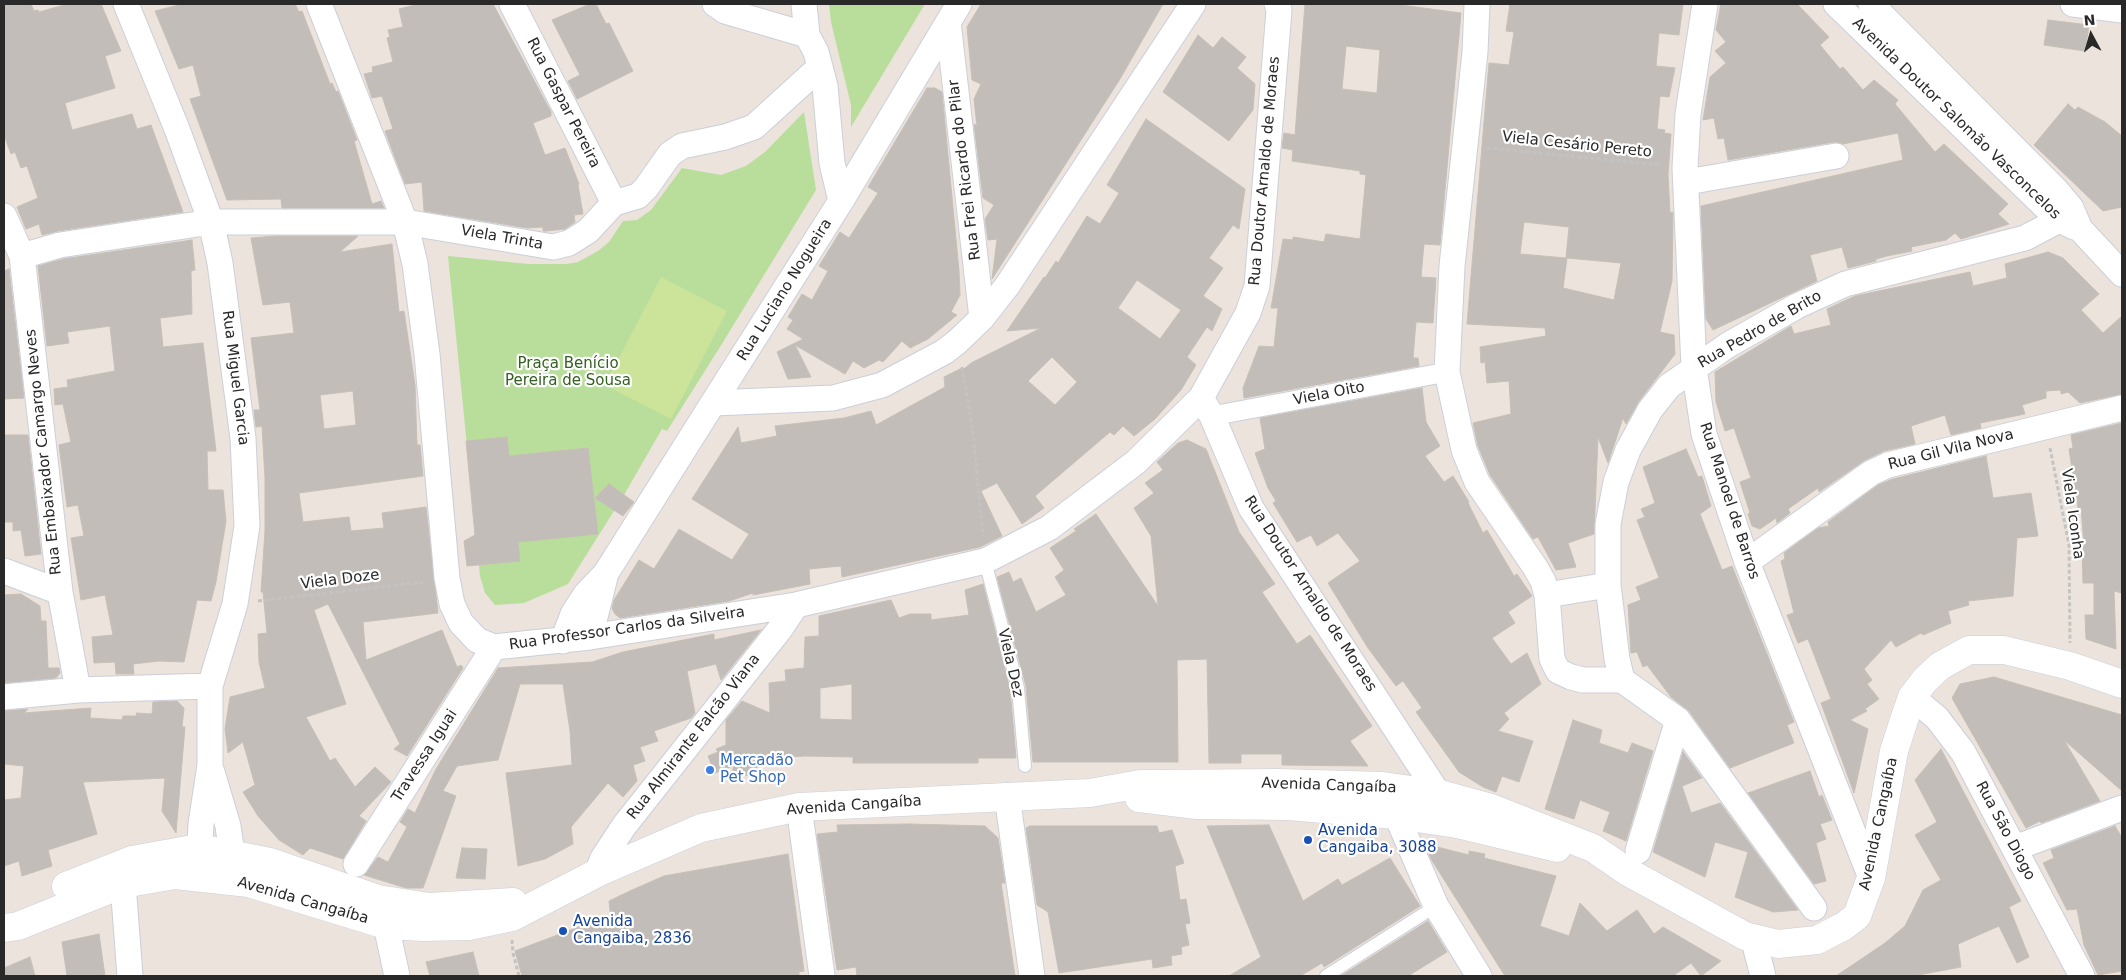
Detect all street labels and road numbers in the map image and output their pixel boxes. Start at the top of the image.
street label: Avenida Doutor Salomão Vasconcelos [1848,14,2064,224]
street label: Rua Gaspar Pereira [522,35,604,171]
street label: Rua Doutor Arnaldo de Moraes [1246,56,1284,286]
street label: Rua Frei Ricardo do Pilar [945,79,985,261]
street label: Viela Cesário Pereto [1501,128,1653,162]
street label: Rua Luciano Nogueira [734,216,836,364]
street label: Viela Trinta [459,222,545,254]
street label: Rua Pedro de Brito [1695,287,1825,373]
street label: Rua Miguel Garcia [218,310,252,446]
street label: Rua Embaixador Camargo Neves [22,328,66,576]
street label: Viela Oito [1292,378,1366,410]
street label: Rua Manoel de Barros [1695,420,1763,582]
street label: Rua Gil Vila Nova [1886,426,2016,474]
street label: Viela Iconha [2057,467,2087,561]
street label: Rua Doutor Arnaldo de Moraes [1240,493,1380,695]
street label: Viela Doze [300,566,380,594]
street label: Rua Professor Carlos da Silveira [508,604,746,654]
street label: Viela Dez [993,627,1027,699]
street label: Rua Almirante Falcão Viana [624,651,764,823]
street label: Travessa Iguai [388,706,462,806]
street label: Avenida Cangaíba [1856,756,1902,892]
street label: Avenida Cangaíba [1261,775,1397,797]
street label: Rua São Diogo [1971,778,2039,884]
street label: Avenida Cangaíba [786,792,922,820]
street label: Avenida Cangaíba [235,874,371,928]

